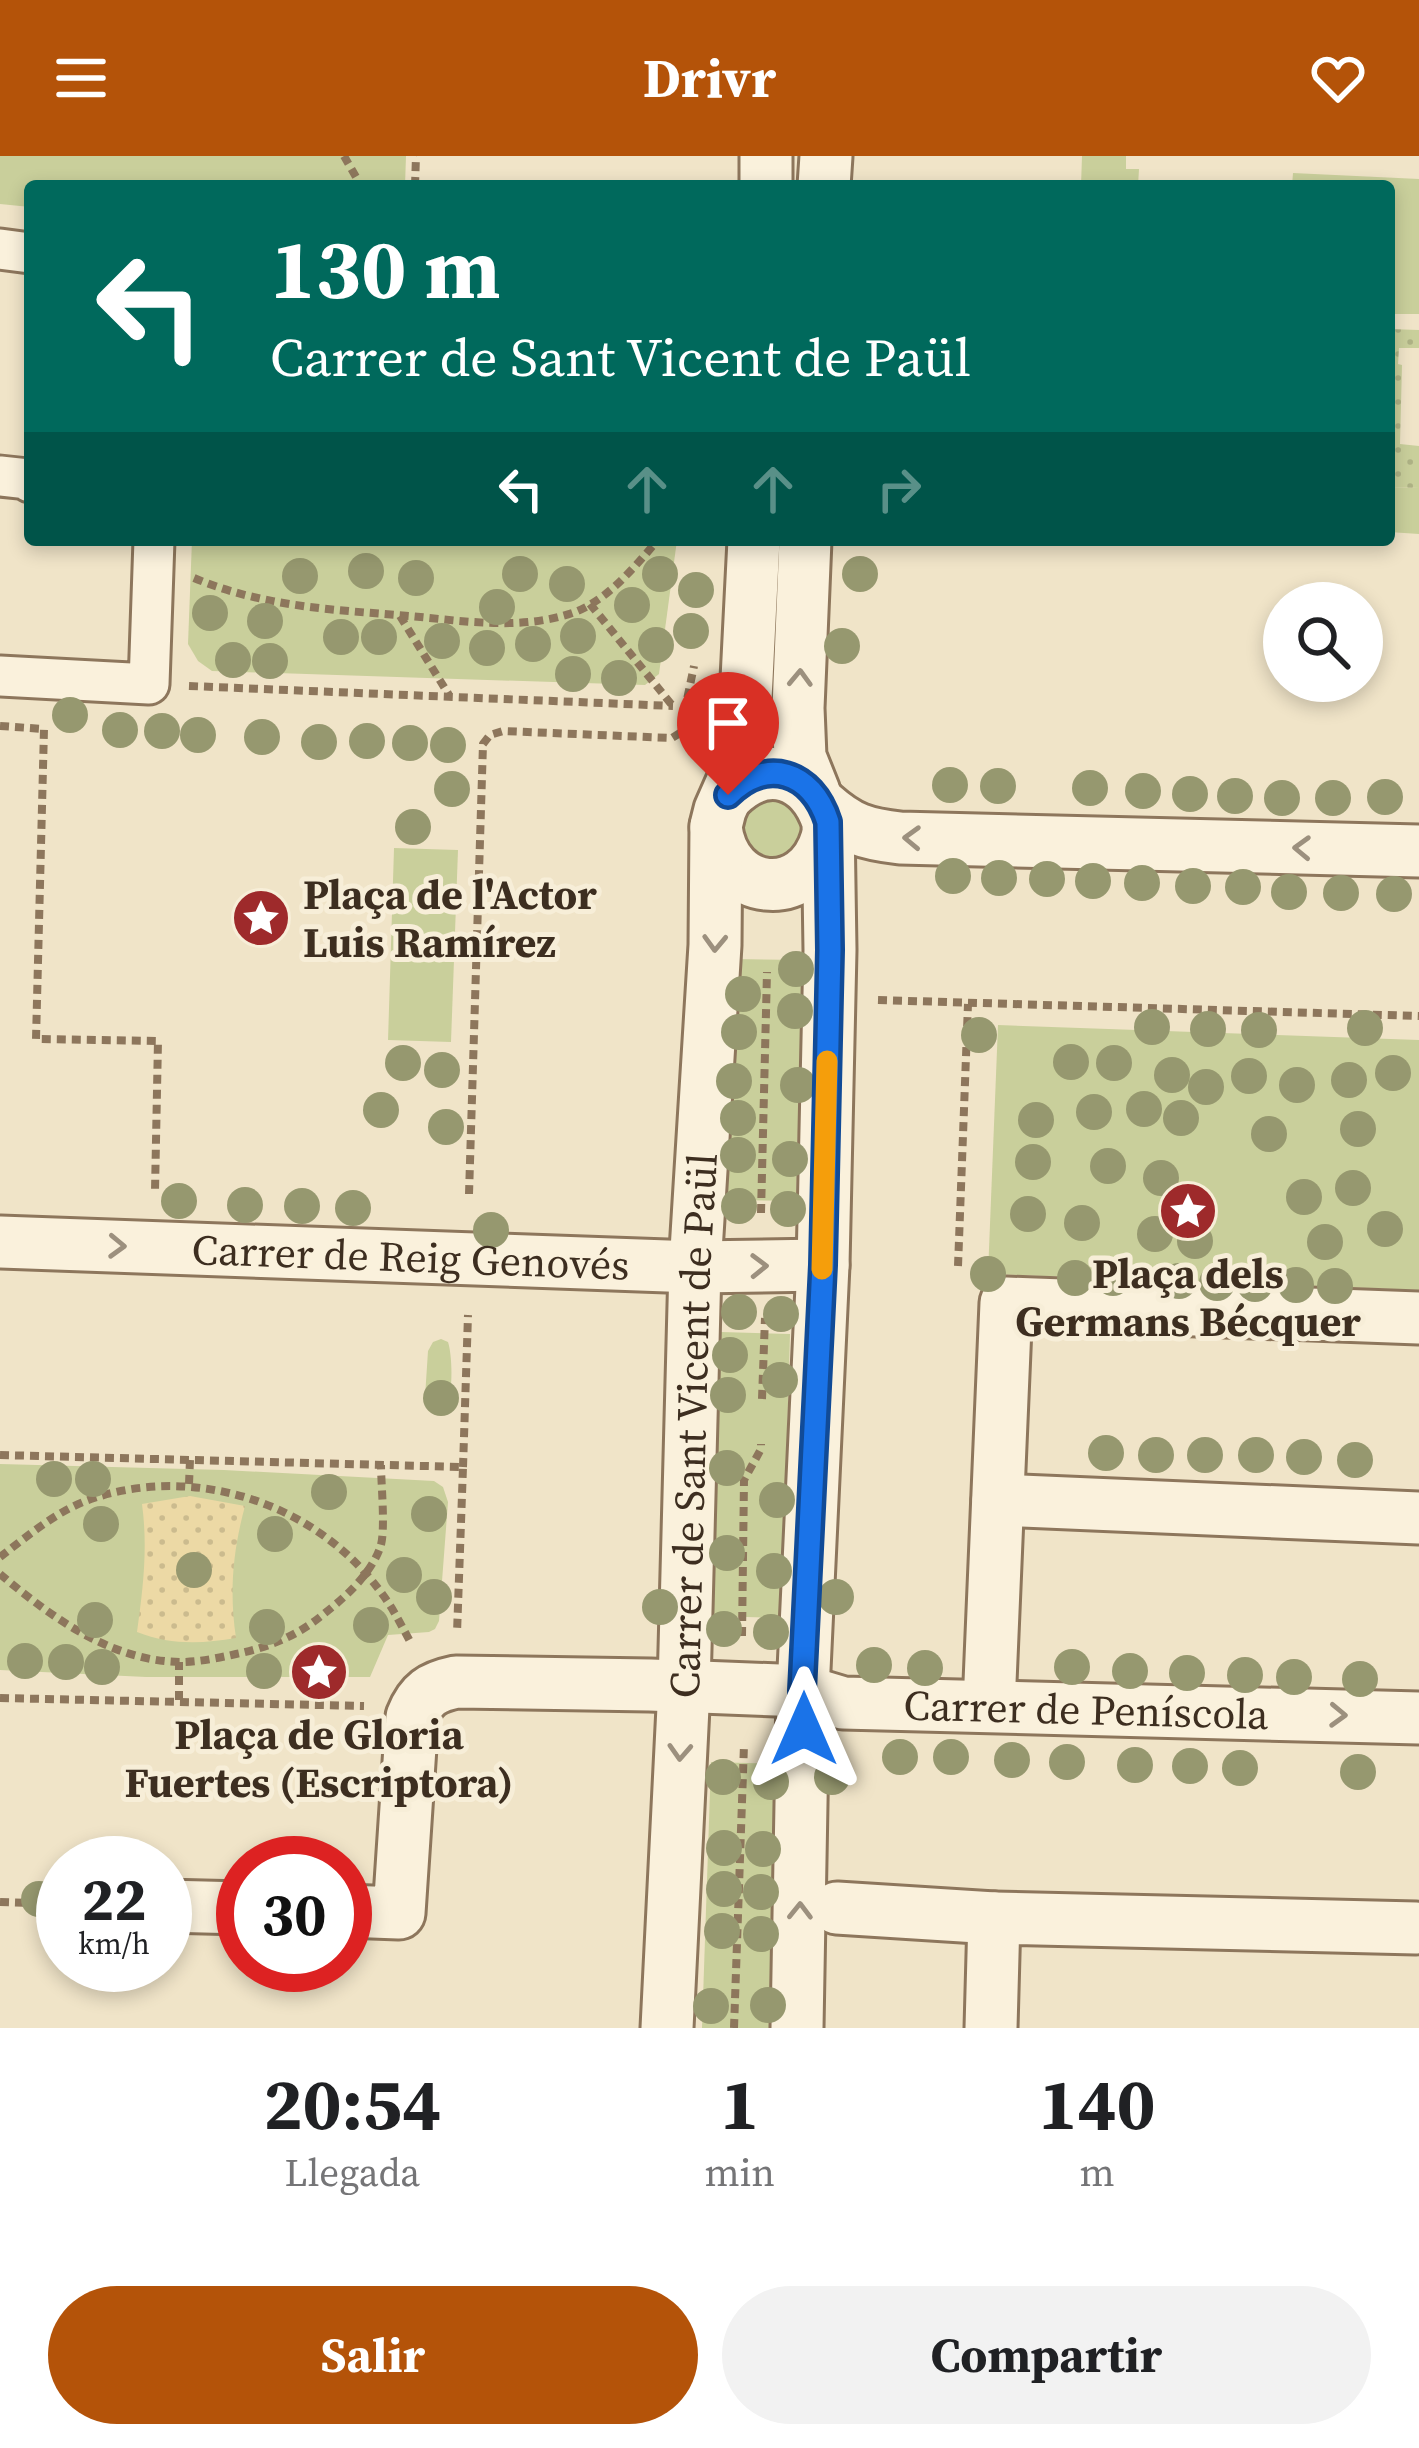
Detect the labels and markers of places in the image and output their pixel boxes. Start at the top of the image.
pin [677,672,779,795]
place label: Plaça de l'Actor Luis Ramírez [303,865,597,971]
place icon: Plaça de l'Actor Luis Ramírez [230,887,292,949]
place icon: Plaça dels Germans Bécquer [1157,1180,1219,1242]
place label: Plaça dels Germans Bécquer [1015,1244,1361,1350]
place icon: Plaça de Gloria Fuertes (Escriptora) [288,1641,350,1703]
place label: Plaça de Gloria Fuertes (Escriptora) [125,1705,513,1811]

